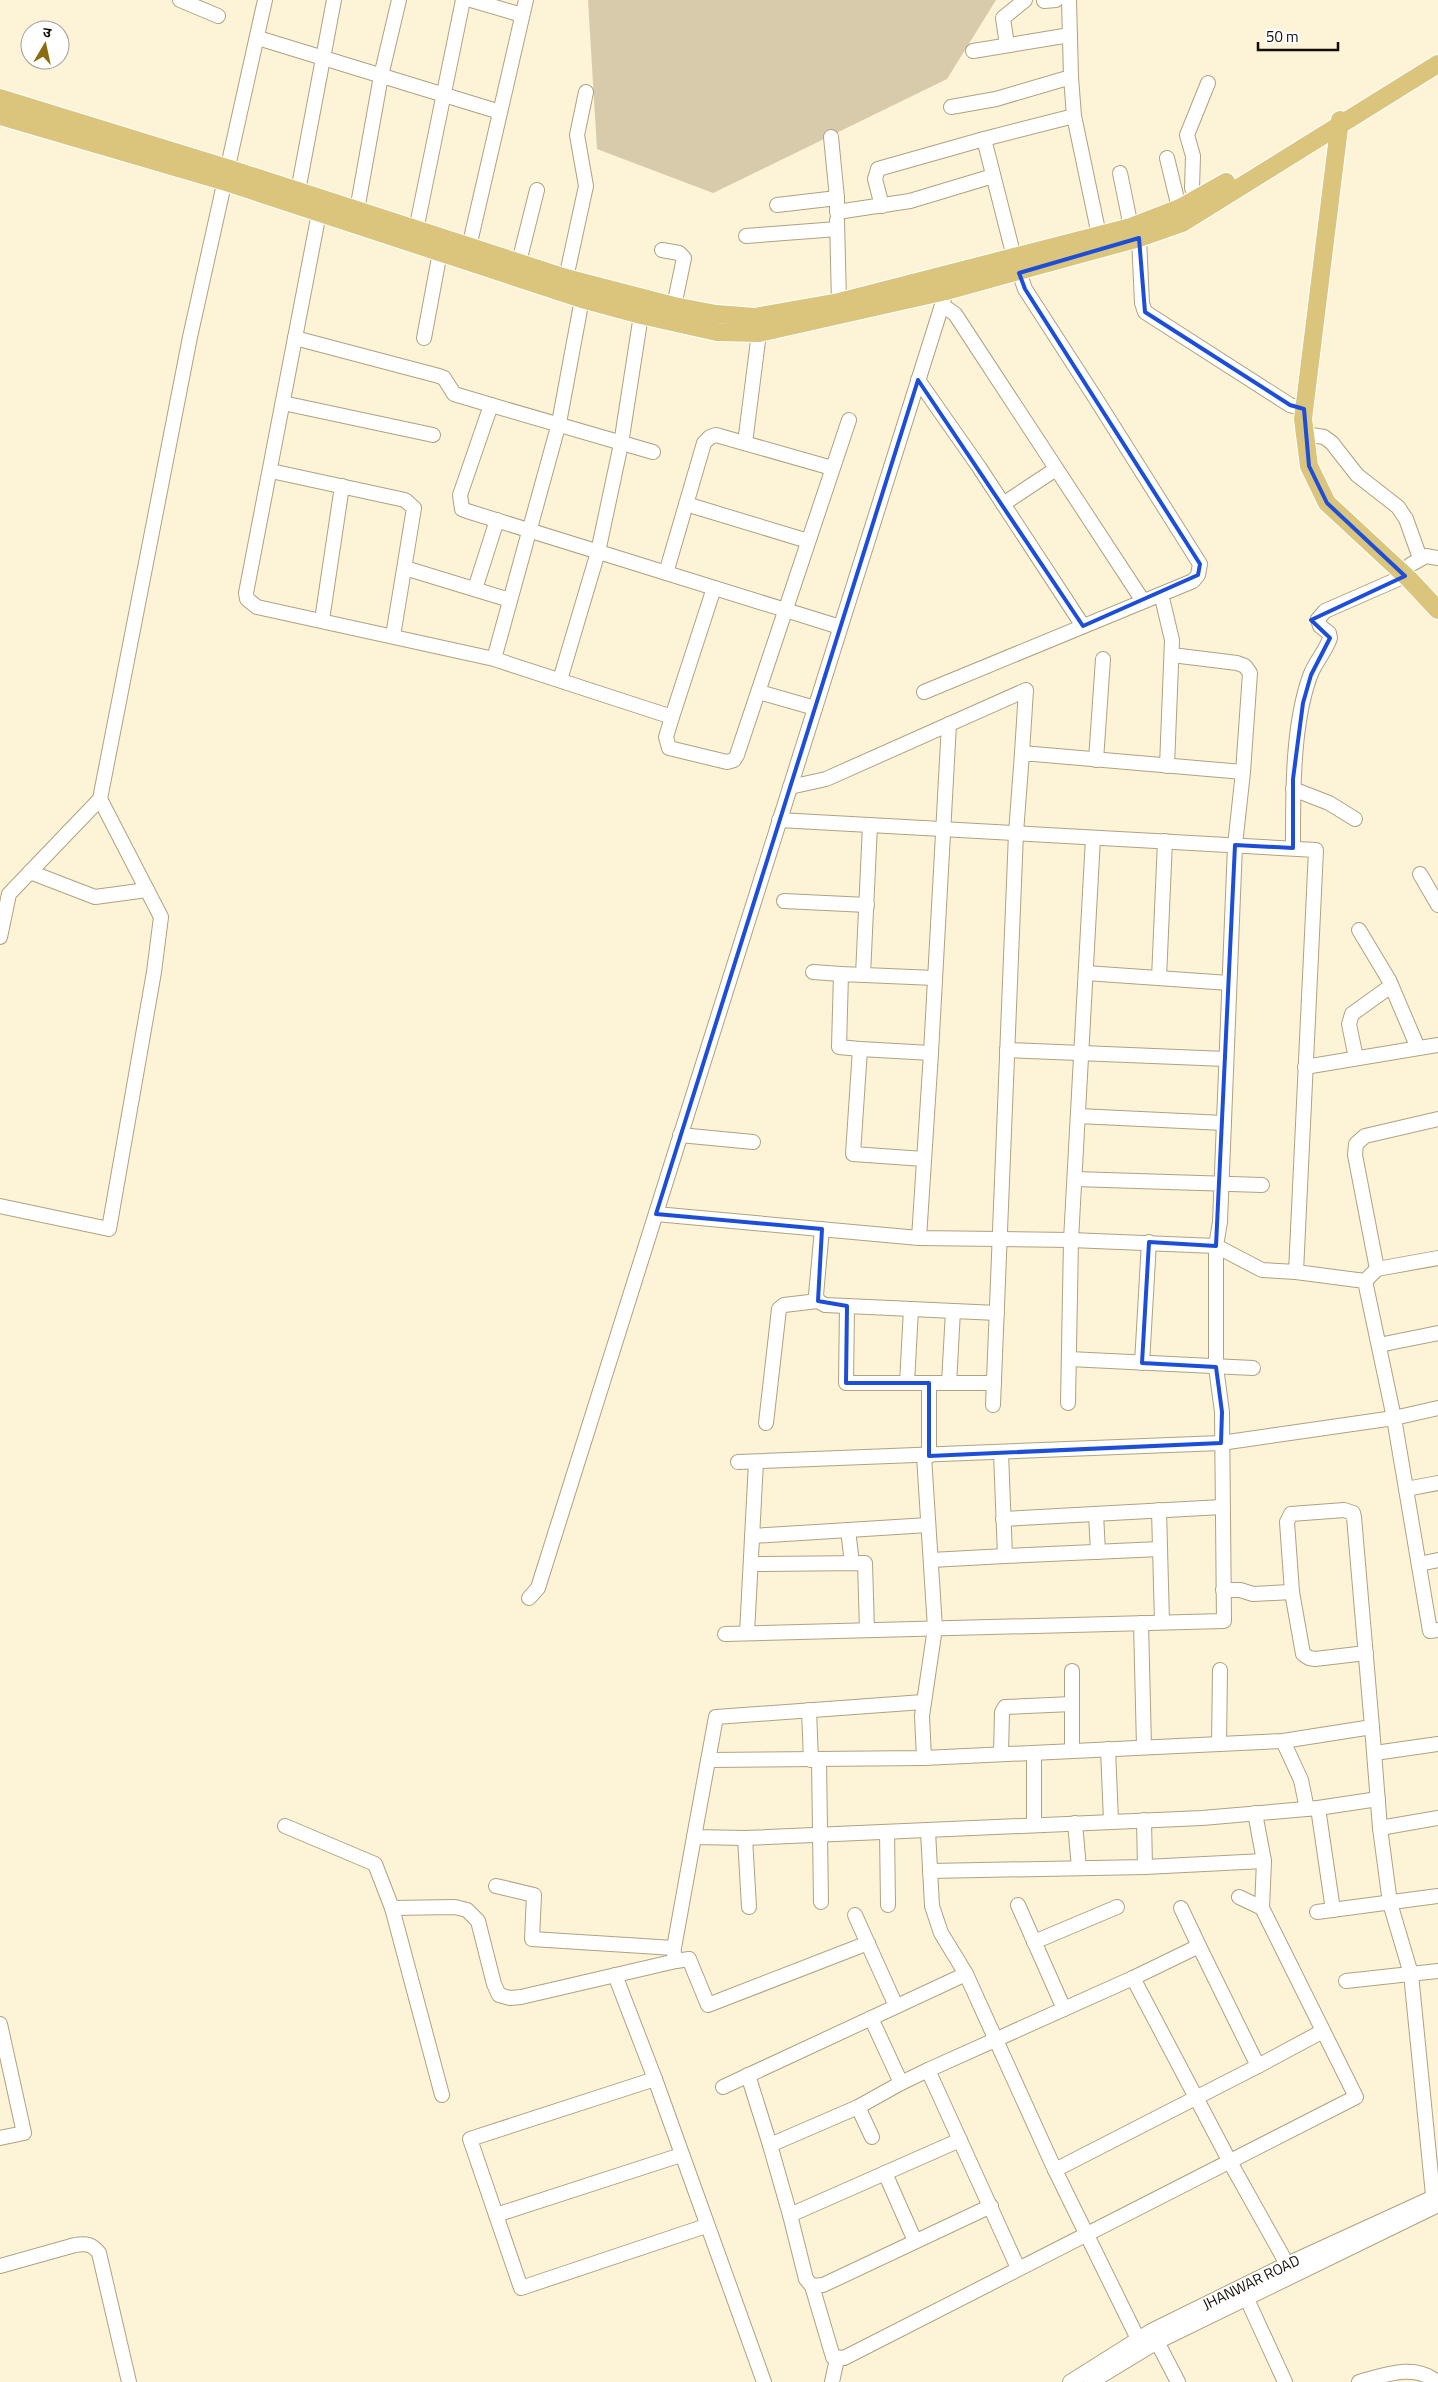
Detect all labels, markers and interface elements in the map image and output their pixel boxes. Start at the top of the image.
north arrow [20,20,70,70]
scale bar [1258,20,1338,52]
text: उ [41,21,54,43]
text: 50 m [1266,25,1299,48]
street label: JHANWAR ROAD [1199,2249,1303,2315]

